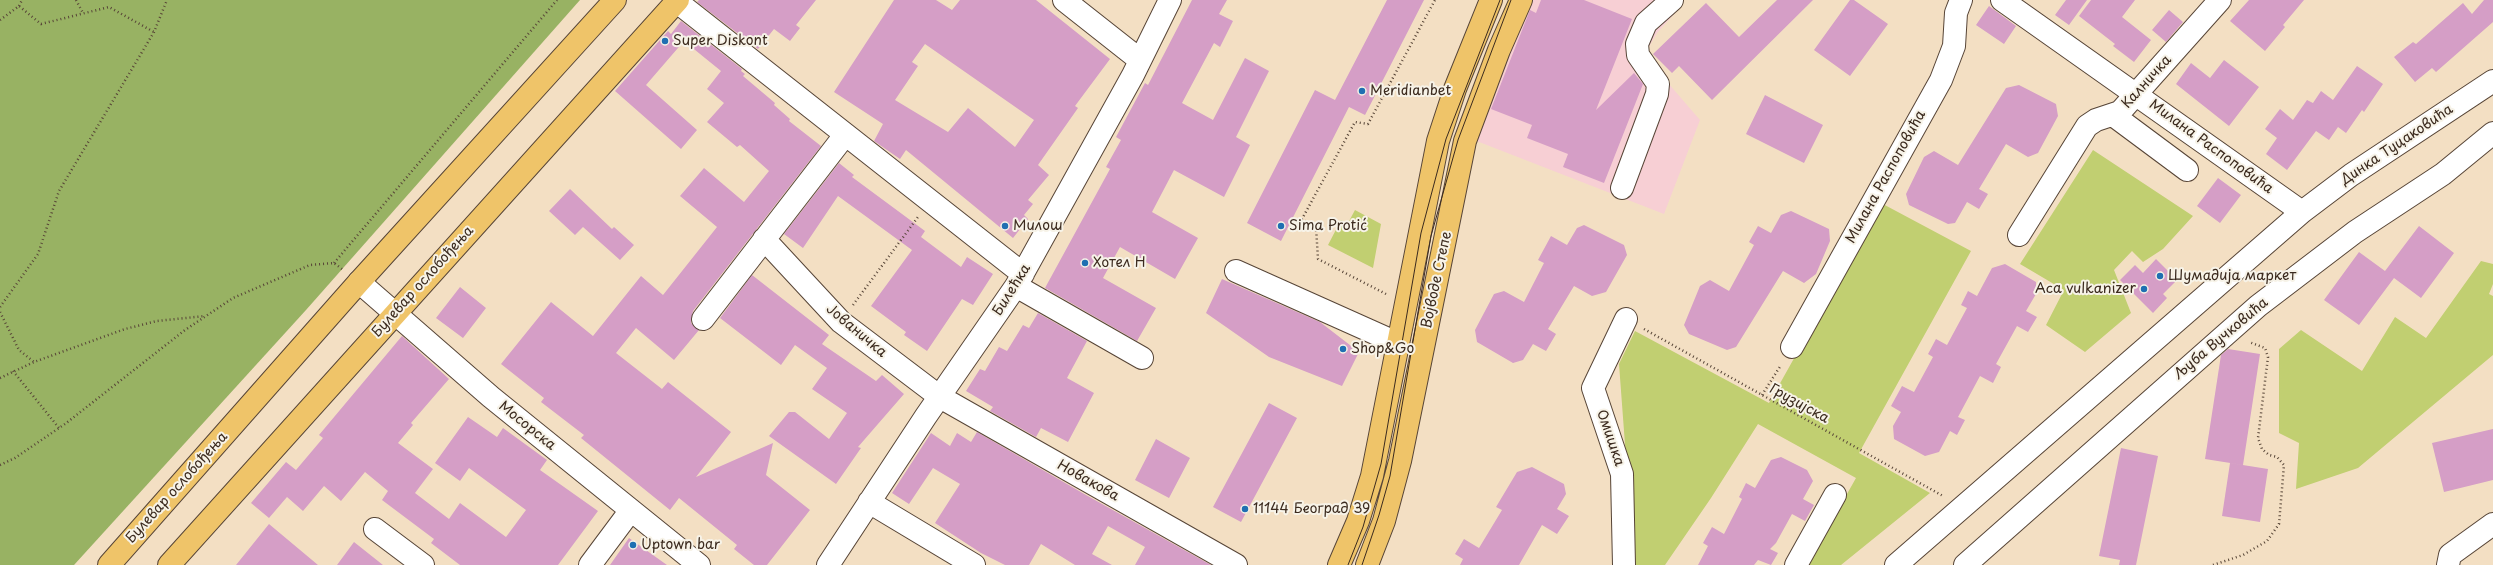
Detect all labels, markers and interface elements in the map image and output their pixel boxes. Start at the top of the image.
place label: Super Diskont [673,33,768,49]
marker: Super Diskont [660,36,670,46]
street label: Калничка [2119,52,2175,112]
place label: Meridianbet [1370,83,1451,99]
marker: Meridianbet [1357,86,1367,96]
street label: Милана Распоповића [2146,96,2276,198]
street label: Динка Туцаковића [2338,101,2456,189]
street label: Милана Распоповића [1842,108,1930,246]
place label: Милош [1013,218,1063,234]
place label: Sima Protić [1289,218,1367,234]
marker: Милош [1000,221,1010,231]
marker: Sima Protić [1276,221,1286,231]
street label: Булевар ослобођења [369,223,477,341]
street label: Војводе Степе [1419,230,1455,330]
place label: Хотел Н [1093,255,1146,271]
marker: Хотел Н [1080,258,1090,268]
street label: Билећка [990,261,1034,319]
place label: Шумадија маркет [2168,268,2296,284]
marker: Шумадија маркет [2155,271,2165,281]
place label: Aca vulkanizer [2035,281,2136,297]
marker: Aca vulkanizer [2139,284,2149,294]
street label: Љуба Вучковића [2170,295,2272,383]
street label: Јованичка [822,301,890,361]
place label: Shop&Go [1351,341,1414,357]
marker: Shop&Go [1338,344,1348,354]
street label: Грузијска [1766,381,1832,427]
street label: Мосорска [495,398,559,454]
street label: Омишка [1592,407,1628,469]
street label: Булевар ослобођења [123,429,231,547]
street label: Новакова [1054,457,1122,505]
place label: 11144 Београд 39 [1253,501,1370,517]
marker: 11144 Београд 39 [1240,504,1250,514]
place label: Uptown bar [641,537,720,553]
marker: Uptown bar [628,540,638,550]

